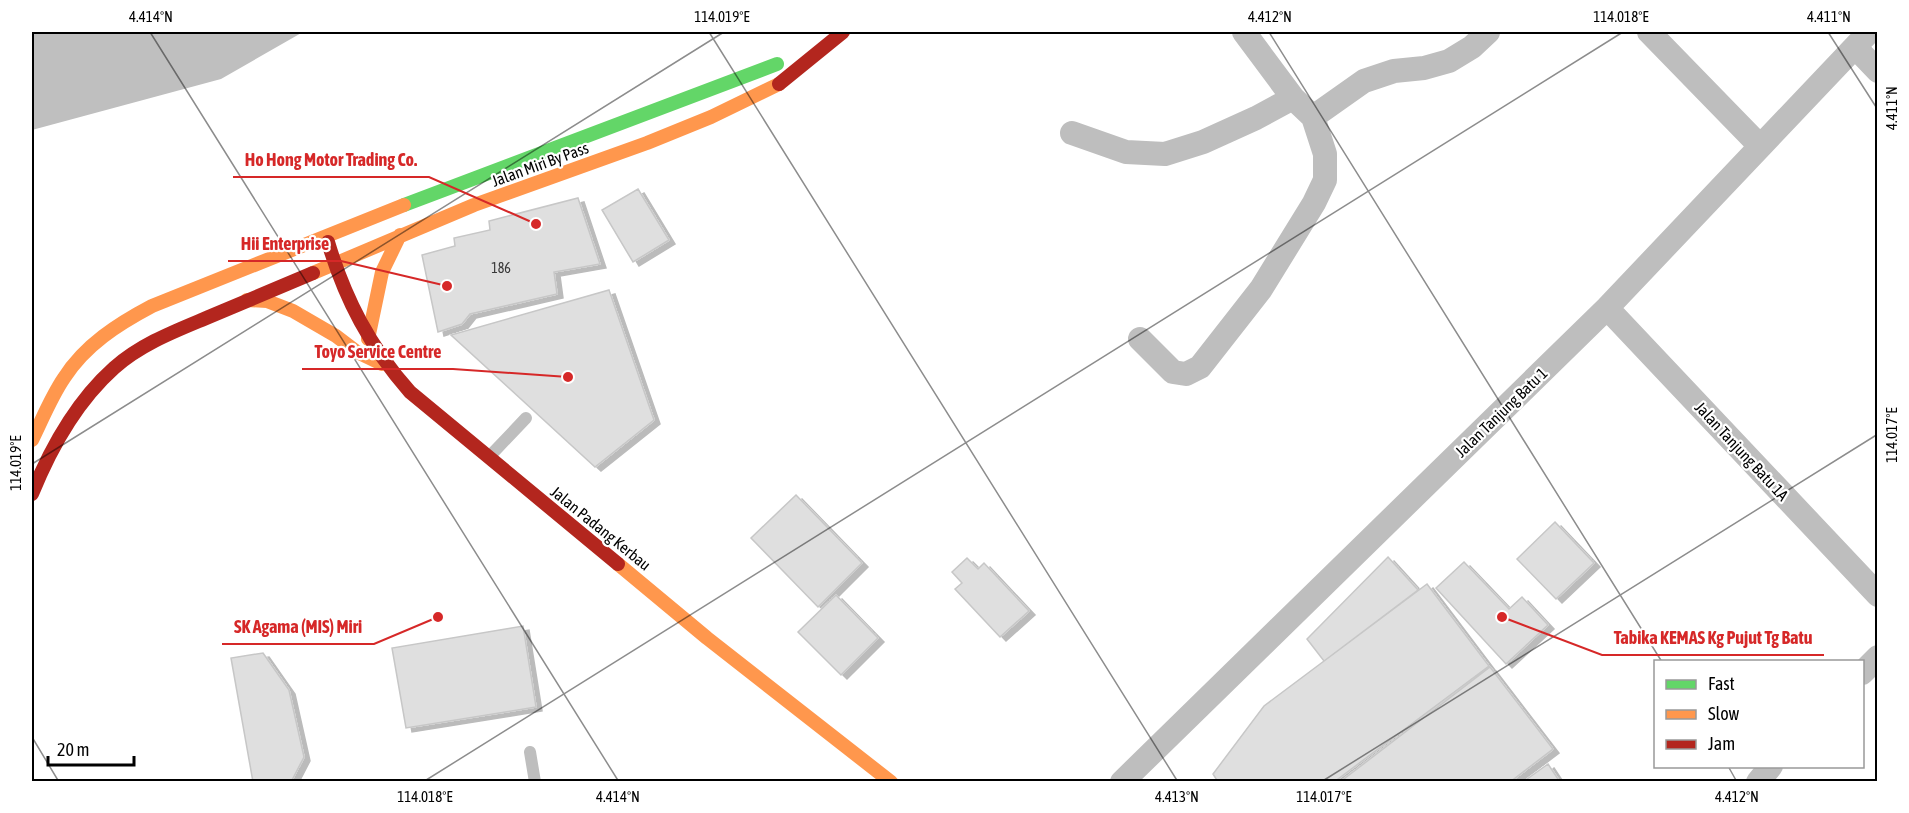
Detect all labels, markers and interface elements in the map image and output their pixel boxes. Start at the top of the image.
text: 4.414°N [129,8,173,25]
text: 114.019°E [694,8,750,25]
text: 4.412°N [1248,8,1292,25]
text: 114.018°E [1593,8,1649,25]
text: 4.411°N [1807,8,1851,25]
text: 4.411°N [1883,86,1900,130]
street label: Jalan Miri By Pass [489,138,592,191]
callout: Ho Hong Motor Trading Co. [233,141,429,177]
text: Ho Hong Motor Trading Co. [245,149,417,170]
callout: Hii Enterprise [228,225,341,261]
text: Hii Enterprise [241,233,329,254]
house number: 186 [491,260,511,276]
callout: Toyo Service Centre [302,333,453,369]
text: Toyo Service Centre [315,341,441,362]
street label: Jalan Tanjung Batu 1 [1451,364,1551,461]
street label: Jalan Tanjung Batu 1A [1691,398,1792,505]
text: 114.017°E [1883,407,1900,463]
text: 114.019°E [7,435,24,491]
street label: Jalan Padang Kerbau [547,482,655,575]
callout: SK Agama (MIS) Miri [222,608,374,644]
text: SK Agama (MIS) Miri [234,616,362,637]
callout: Tabika KEMAS Kg Pujut Tg Batu [1602,619,1824,655]
text: Tabika KEMAS Kg Pujut Tg Batu [1614,627,1813,648]
legend [1654,660,1864,768]
text: Fast [1708,673,1735,694]
text: Slow [1708,703,1739,724]
scale bar [48,729,134,767]
text: Jam [1708,733,1735,754]
text: 20 m [57,739,89,760]
text: 114.018°E [397,788,453,805]
text: 4.414°N [596,788,640,805]
text: 4.413°N [1155,788,1199,805]
text: 114.017°E [1296,788,1352,805]
text: 4.412°N [1715,788,1759,805]

